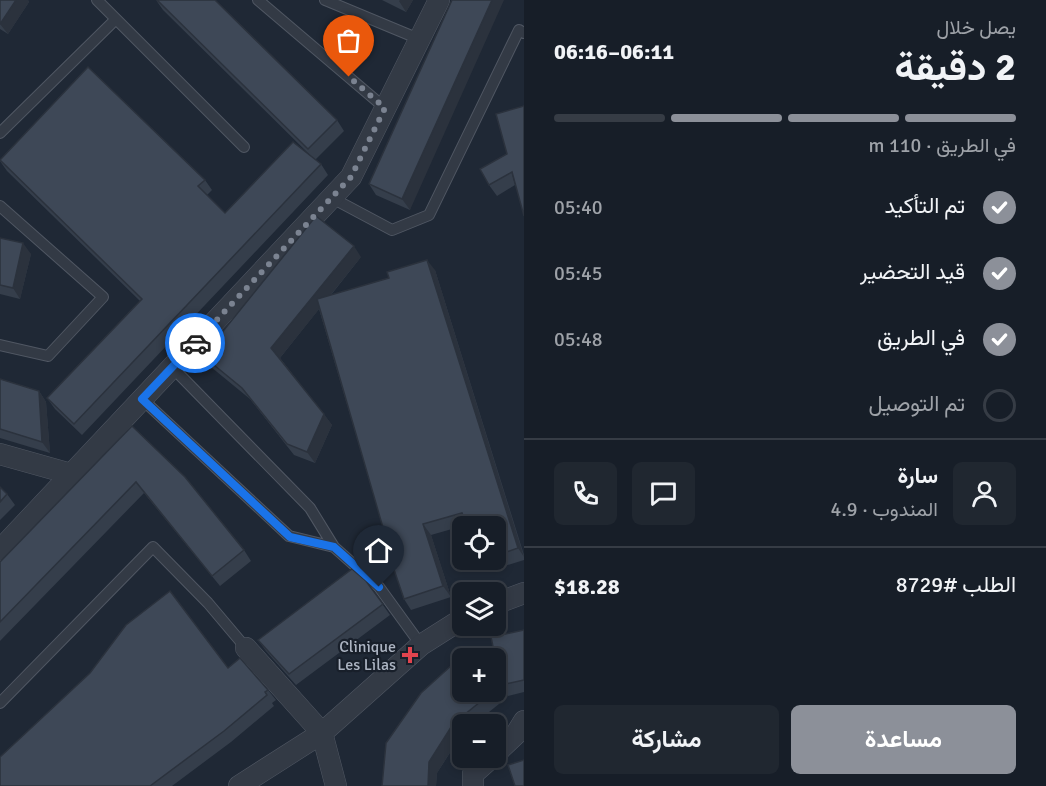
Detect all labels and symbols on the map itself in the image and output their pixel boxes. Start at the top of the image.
pin [323,15,374,77]
courier [165,313,225,373]
pin [353,525,404,587]
place label: Clinique Les Lilas [337,637,396,675]
marker: Clinique Les Lilas [401,646,419,664]

